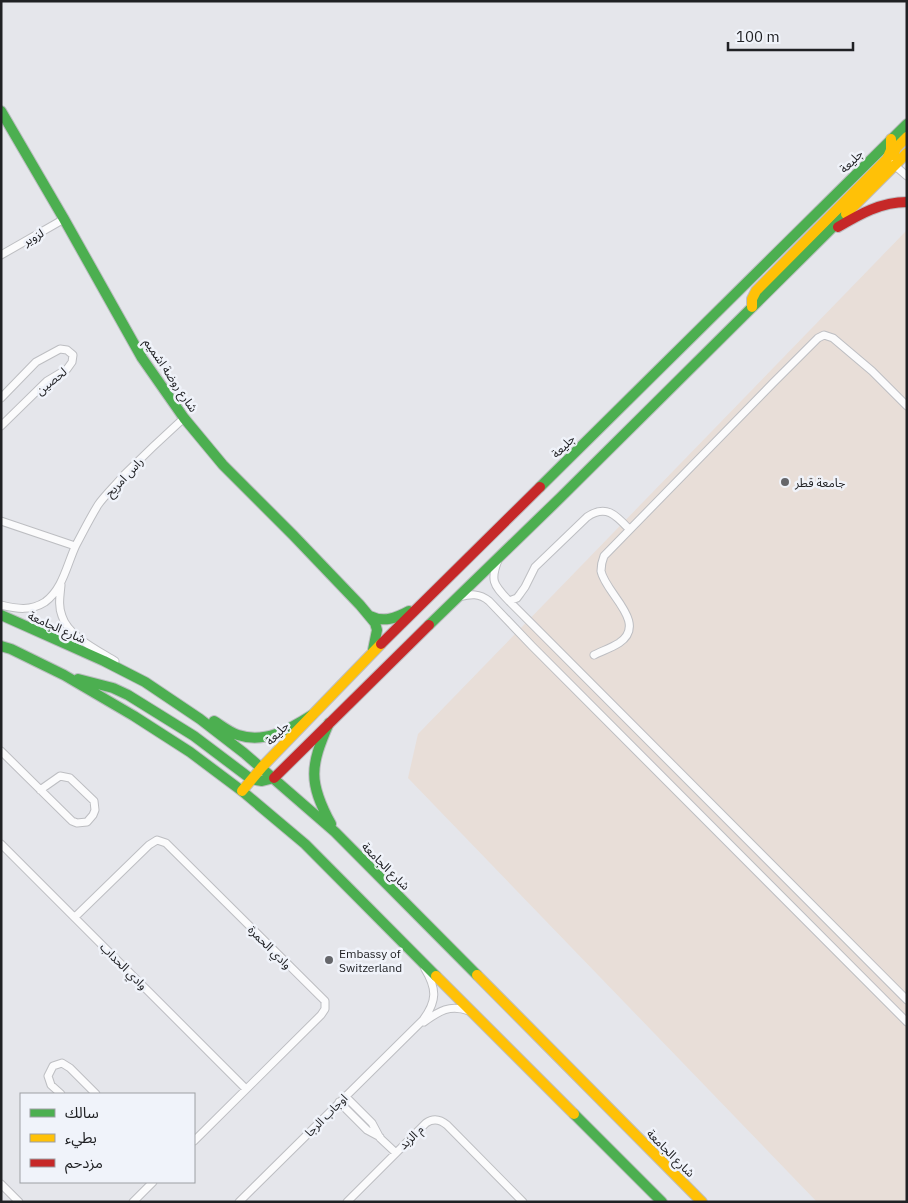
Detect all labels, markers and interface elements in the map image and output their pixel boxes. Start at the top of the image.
scale bar [728,20,853,52]
text: 100 m [736,27,780,46]
street label: جليعة [836,146,866,176]
street label: لزوير [19,225,46,249]
street label: شارع روضة اشميم [139,335,201,416]
street label: لحصين [33,364,70,398]
street label: جليعة [548,431,578,461]
street label: راس امريح [102,454,148,501]
place label: جامعة قطر [794,475,845,490]
marker: جامعة قطر [779,476,791,488]
street label: شارع الجامعة [25,608,88,648]
street label: جليعة [262,718,292,748]
street label: شارع الجامعة [357,839,413,895]
street label: وادي الحمرة [243,922,295,974]
street label: وادي الحداب [95,939,151,995]
place label: Embassy of Switzerland [339,946,402,975]
marker: Embassy of Switzerland [323,954,335,966]
street label: اوجاب الرجا [301,1090,351,1140]
legend [20,1093,195,1183]
text: سالك [65,1103,99,1122]
street label: م الزبد [395,1122,428,1154]
street label: شارع الجامعة [642,1126,698,1182]
text: بطيء [65,1128,97,1149]
text: مزدحم [65,1153,103,1174]

